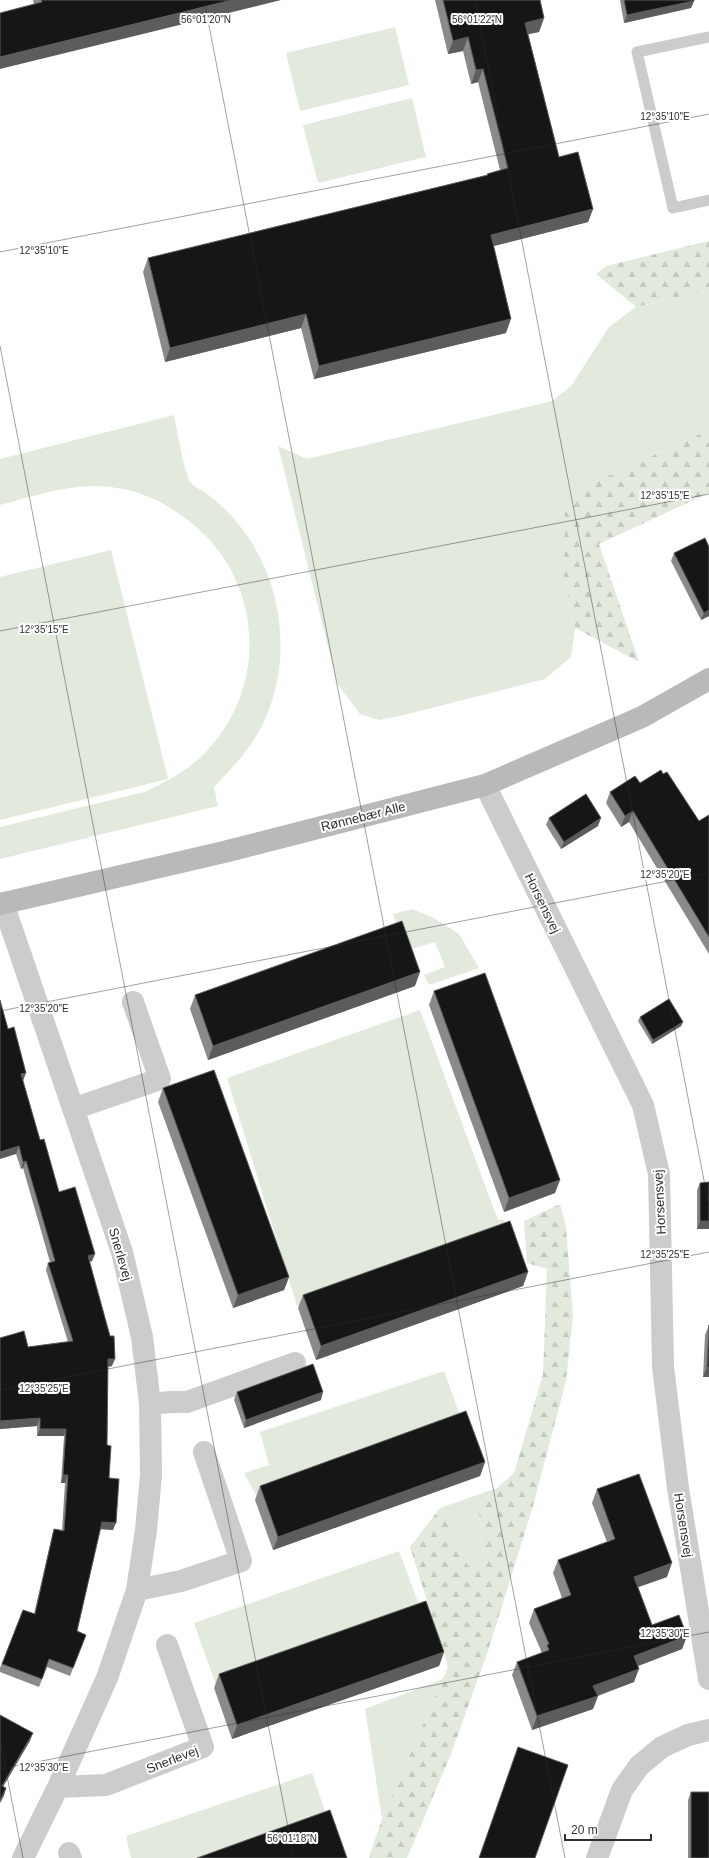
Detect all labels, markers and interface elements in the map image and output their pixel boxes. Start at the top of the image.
text: 56°01'20"N [181,14,231,25]
text: 56°01'22"N [452,14,502,25]
text: 12°35'10"E [640,111,690,122]
text: 12°35'10"E [19,245,69,256]
text: 12°35'15"E [640,490,690,501]
text: 12°35'15"E [19,624,69,635]
street label: Rønnebær Alle [319,799,407,834]
text: 12°35'20"E [640,869,690,880]
street label: Horsensvej [522,871,564,936]
text: 12°35'20"E [19,1003,69,1014]
street label: Horsensvej [650,1169,669,1235]
street label: Snerlevej [106,1226,135,1282]
text: 12°35'25"E [640,1249,690,1260]
text: 12°35'25"E [19,1383,69,1394]
street label: Horsensvej [671,1492,696,1558]
text: 12°35'30"E [640,1628,690,1639]
street label: Snerlevej [144,1743,200,1776]
text: 12°35'30"E [19,1762,69,1773]
scale bar [565,1816,651,1842]
text: 20 m [571,1823,598,1837]
text: 56°01'18"N [267,1833,317,1844]

